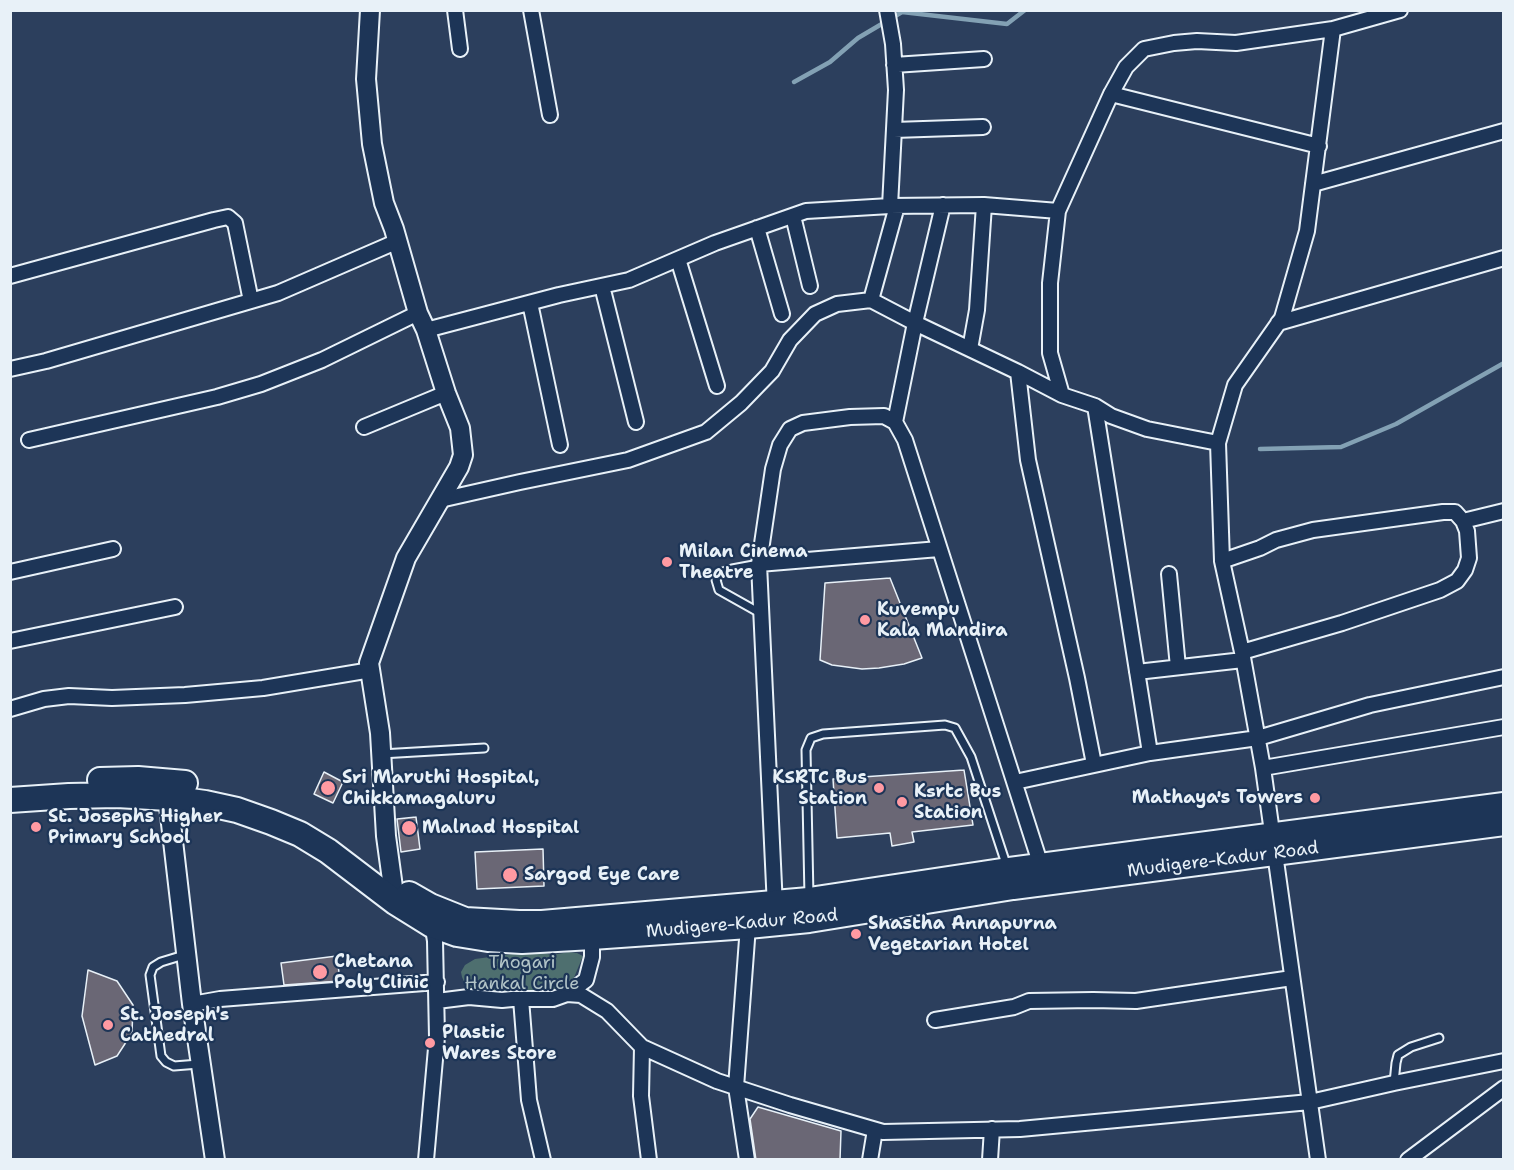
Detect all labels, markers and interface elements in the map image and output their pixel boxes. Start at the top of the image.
place label: Milan Cinema Theatre [679,541,807,584]
marker: Milan Cinema Theatre [660,555,674,569]
place label: Kuvempu Kala Mandira [877,599,1008,642]
marker: Kuvempu Kala Mandira [858,613,872,627]
place label: Sri Maruthi Hospital, Chikkamagaluru [342,767,540,810]
place label: KSRTC Bus Station [772,767,867,810]
marker: Sri Maruthi Hospital, Chikkamagaluru [319,779,337,797]
marker: KSRTC Bus Station [872,781,886,795]
place label: Ksrtc Bus Station [914,781,1001,824]
place label: Mathaya's Towers [1132,787,1303,809]
marker: Mathaya's Towers [1308,791,1322,805]
marker: Ksrtc Bus Station [895,795,909,809]
place label: St. Josephs Higher Primary School [48,806,223,848]
place label: Malnad Hospital [422,817,579,839]
marker: Malnad Hospital [400,819,418,837]
marker: St. Josephs Higher Primary School [29,820,43,834]
street label: Mudigere-Kadur Road [1126,838,1320,882]
place label: Sargod Eye Care [524,864,680,886]
marker: Sargod Eye Care [501,866,519,884]
street label: Mudigere-Kadur Road [645,905,839,943]
place label: Shastha Annapurna Vegetarian Hotel [868,913,1057,956]
marker: Shastha Annapurna Vegetarian Hotel [849,927,863,941]
place label: Chetana Poly Clinic [334,951,429,994]
park label: Thogari Hankal Circle [464,952,580,994]
marker: Chetana Poly Clinic [311,963,329,981]
place label: St. Joseph's Cathedral [120,1004,229,1046]
marker: St. Joseph's Cathedral [101,1018,115,1032]
place label: Plastic Wares Store [442,1022,557,1064]
marker: Plastic Wares Store [423,1036,437,1050]

